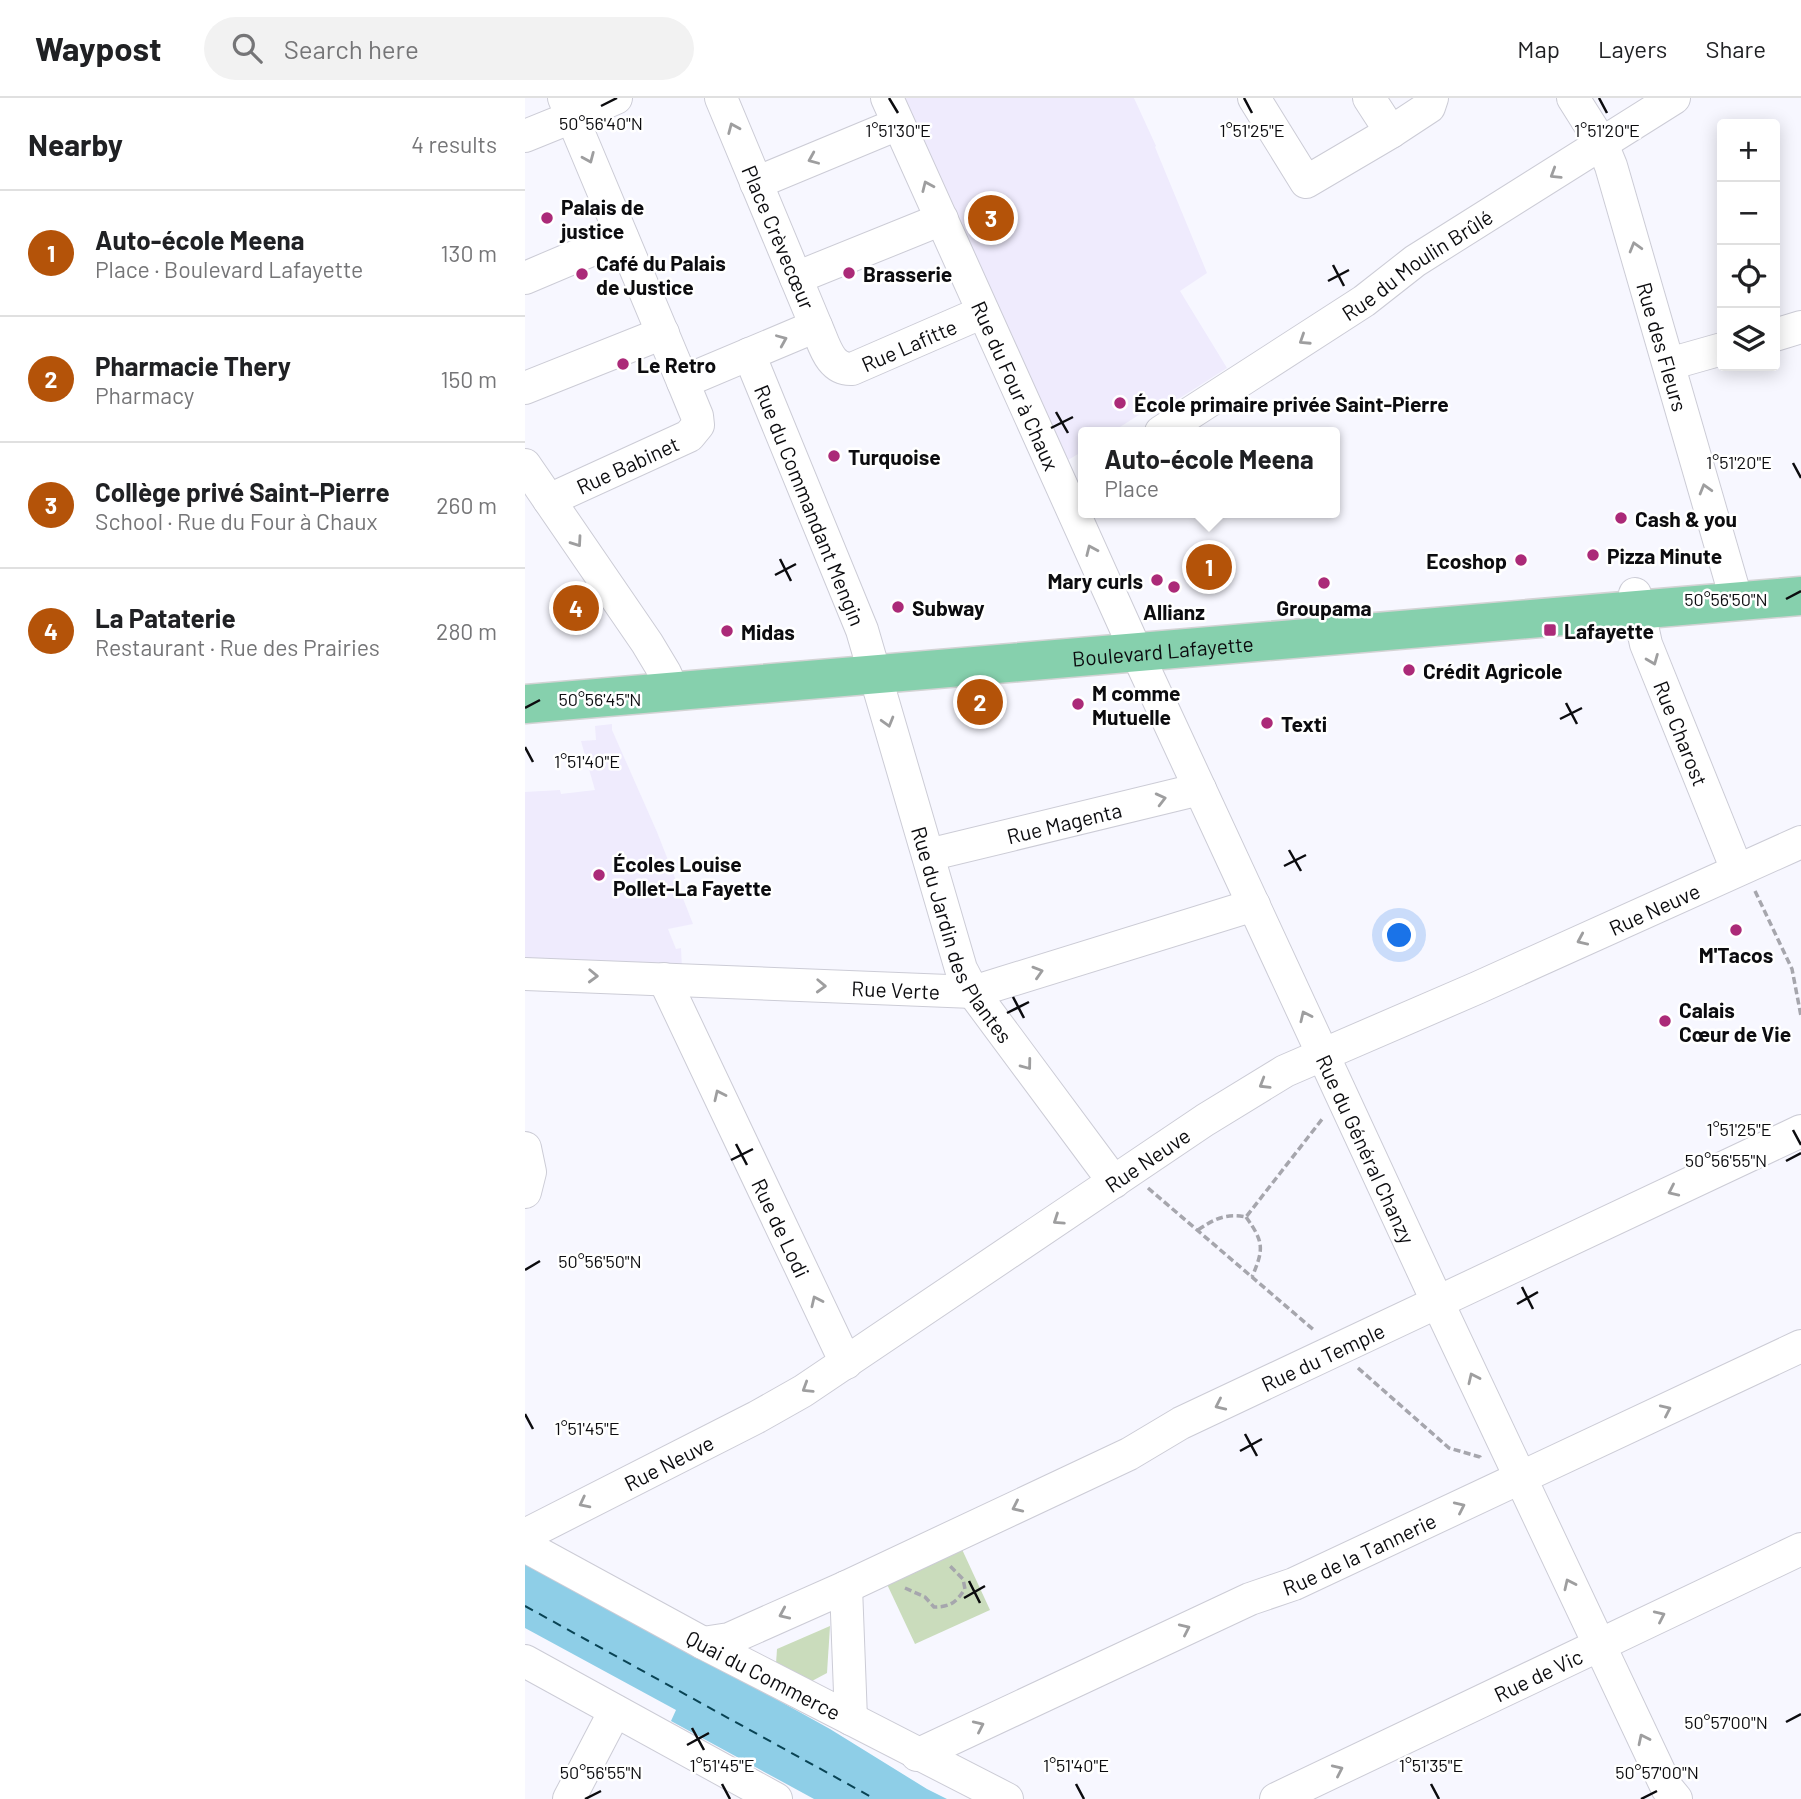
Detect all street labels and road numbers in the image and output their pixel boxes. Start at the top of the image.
street label: Place Crèvecœur [737,161,821,313]
street label: Rue du Moulin Brûlé [1336,203,1497,325]
street label: Rue des Fleurs [1633,279,1694,414]
street label: Rue du Four à Chaux [967,297,1065,474]
street label: Rue Lafitte [857,313,960,376]
street label: Rue du Commandant Mengin [750,381,871,629]
street label: Rue Babinet [572,430,682,498]
street label: Boulevard Lafayette [1071,630,1255,670]
street label: Rue Charost [1649,677,1714,789]
street label: Rue Magenta [1004,796,1124,848]
street label: Rue du Jardin des Plantes [907,823,1019,1047]
street label: Rue Neuve [1605,877,1703,940]
street label: Rue Verte [851,975,940,1003]
street label: Rue du Général Chanzy [1312,1050,1421,1248]
street label: Rue Neuve [1100,1122,1194,1197]
street label: Rue de Lodi [748,1174,816,1281]
street label: Rue du Temple [1257,1317,1388,1396]
street label: Rue Neuve [620,1429,717,1495]
street label: Rue de la Tannerie [1279,1507,1440,1600]
street label: Quai du Commerce [682,1624,845,1724]
street label: Rue de Vic [1490,1643,1586,1706]

